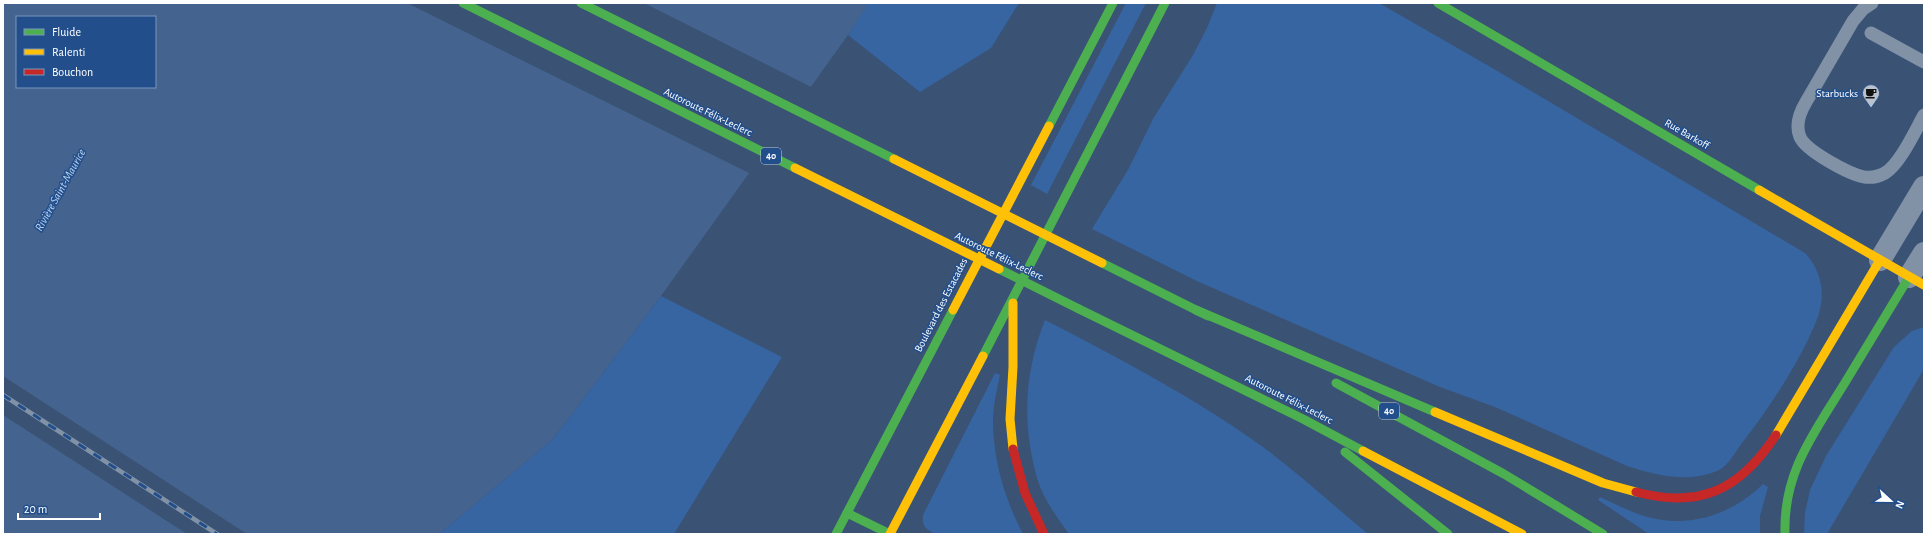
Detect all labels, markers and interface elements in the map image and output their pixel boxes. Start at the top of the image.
legend [16,16,156,88]
text: Fluide [52,26,81,38]
text: Ralenti [52,46,85,58]
text: Bouchon [52,66,93,78]
cafe icon: Starbucks [1861,83,1881,108]
street label: Autoroute Félix-Leclerc [662,86,755,138]
place label: Starbucks [1816,88,1858,99]
street label: Rue Barkoff [1663,117,1712,151]
water label: Rivière Saint-Maurice [33,147,88,233]
road number: 40 [761,148,781,164]
street label: Autoroute Félix-Leclerc [953,230,1046,282]
street label: Boulevard des Estacades [913,256,969,354]
street label: Autoroute Félix-Leclerc [1243,372,1335,426]
road number: 40 [1379,403,1399,419]
north arrow [1871,481,1911,521]
scale bar [18,495,100,521]
text: N [1893,499,1906,510]
text: 20 m [24,503,47,515]

